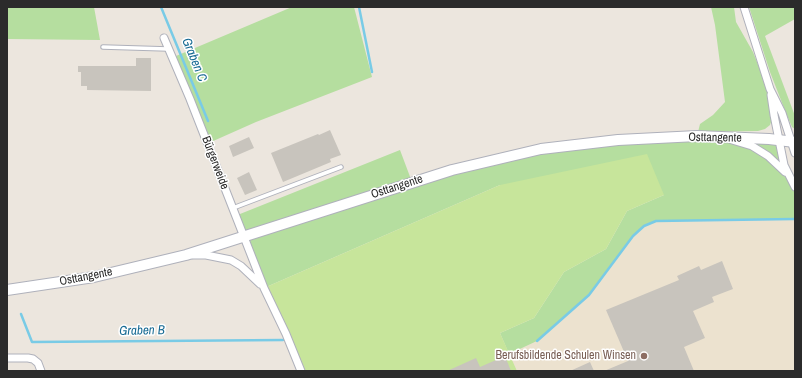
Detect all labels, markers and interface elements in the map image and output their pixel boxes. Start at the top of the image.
water label: Graben C [178,36,210,84]
street label: Osttangente [688,130,742,146]
street label: Bürgerweide [198,134,232,192]
street label: Osttangente [369,172,425,202]
street label: Osttangente [58,265,114,289]
water label: Graben B [119,323,165,339]
place label: Berufsbildende Schulen Winsen [495,349,636,363]
marker: Berufsbildende Schulen Winsen [639,351,649,361]

